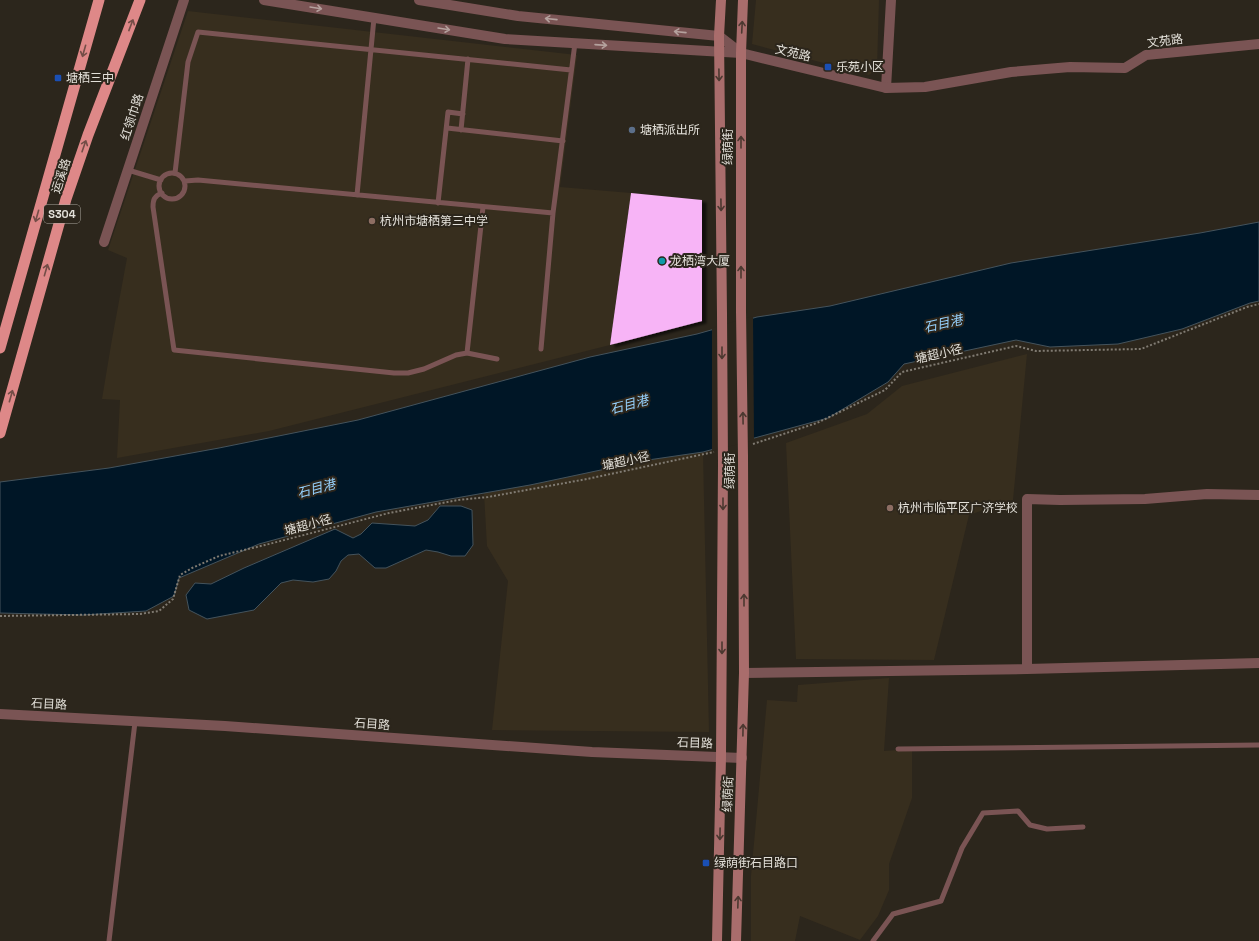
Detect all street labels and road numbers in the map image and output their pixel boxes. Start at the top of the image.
street label: 文苑路 [1146,31,1184,51]
street label: 文苑路 [774,41,812,65]
street label: 红领巾路 [117,92,147,142]
street label: 绿荫街 [720,129,736,165]
street label: 运溪路 [48,156,74,196]
road number: S304 [44,205,80,223]
street label: 塘超小径 [914,341,964,367]
street label: 塘超小径 [601,448,651,474]
street label: 绿荫街 [722,453,738,489]
street label: 塘超小径 [283,511,333,539]
street label: 石目路 [31,695,67,713]
street label: 石目路 [353,715,391,733]
street label: 石目路 [677,734,713,752]
street label: 绿荫街 [719,776,737,812]

